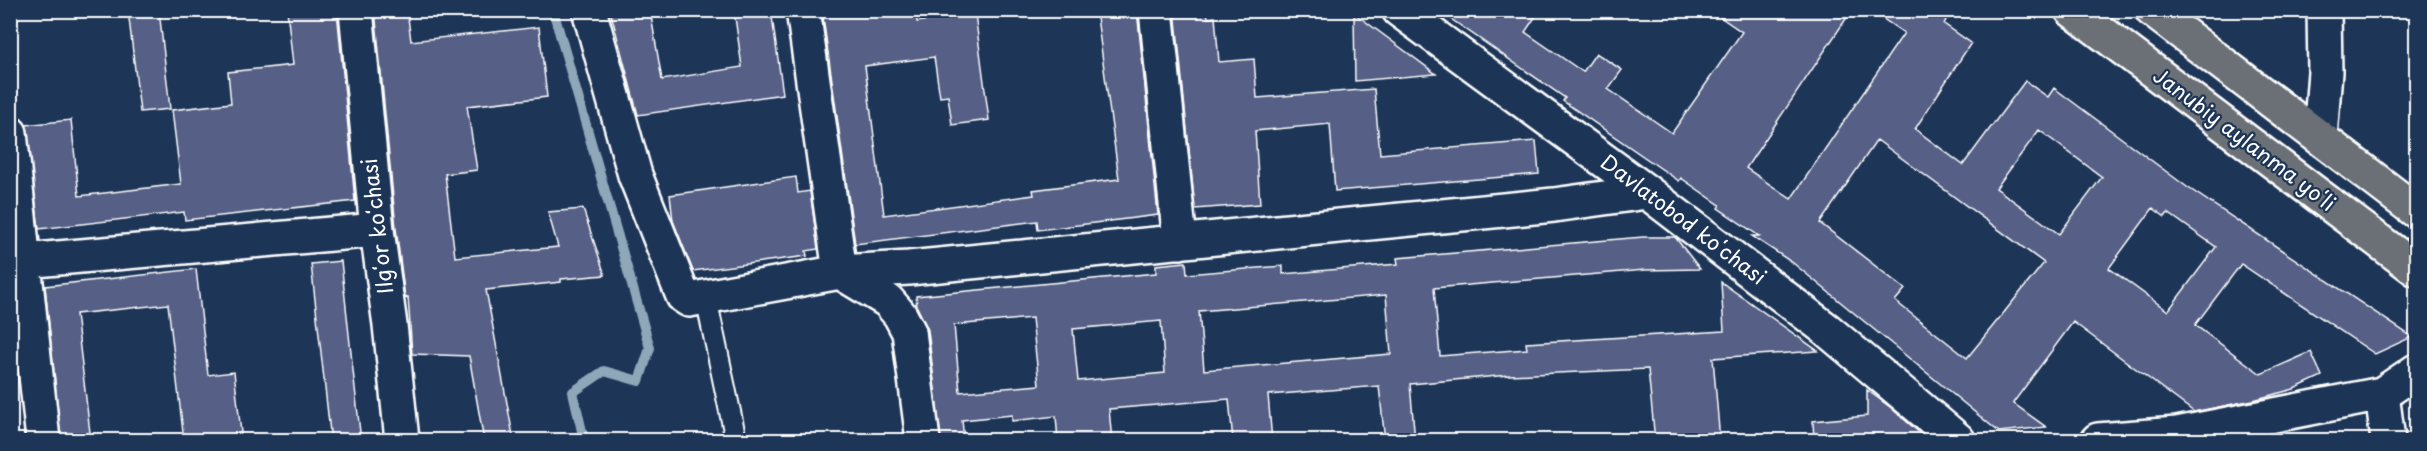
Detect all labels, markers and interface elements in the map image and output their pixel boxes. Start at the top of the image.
street label: Janubiy aylanma yoʻli [2147,59,2343,218]
street label: Davlatobod koʻchasi [1595,145,1774,291]
street label: Ilgʻor koʻchasi [352,157,400,296]

